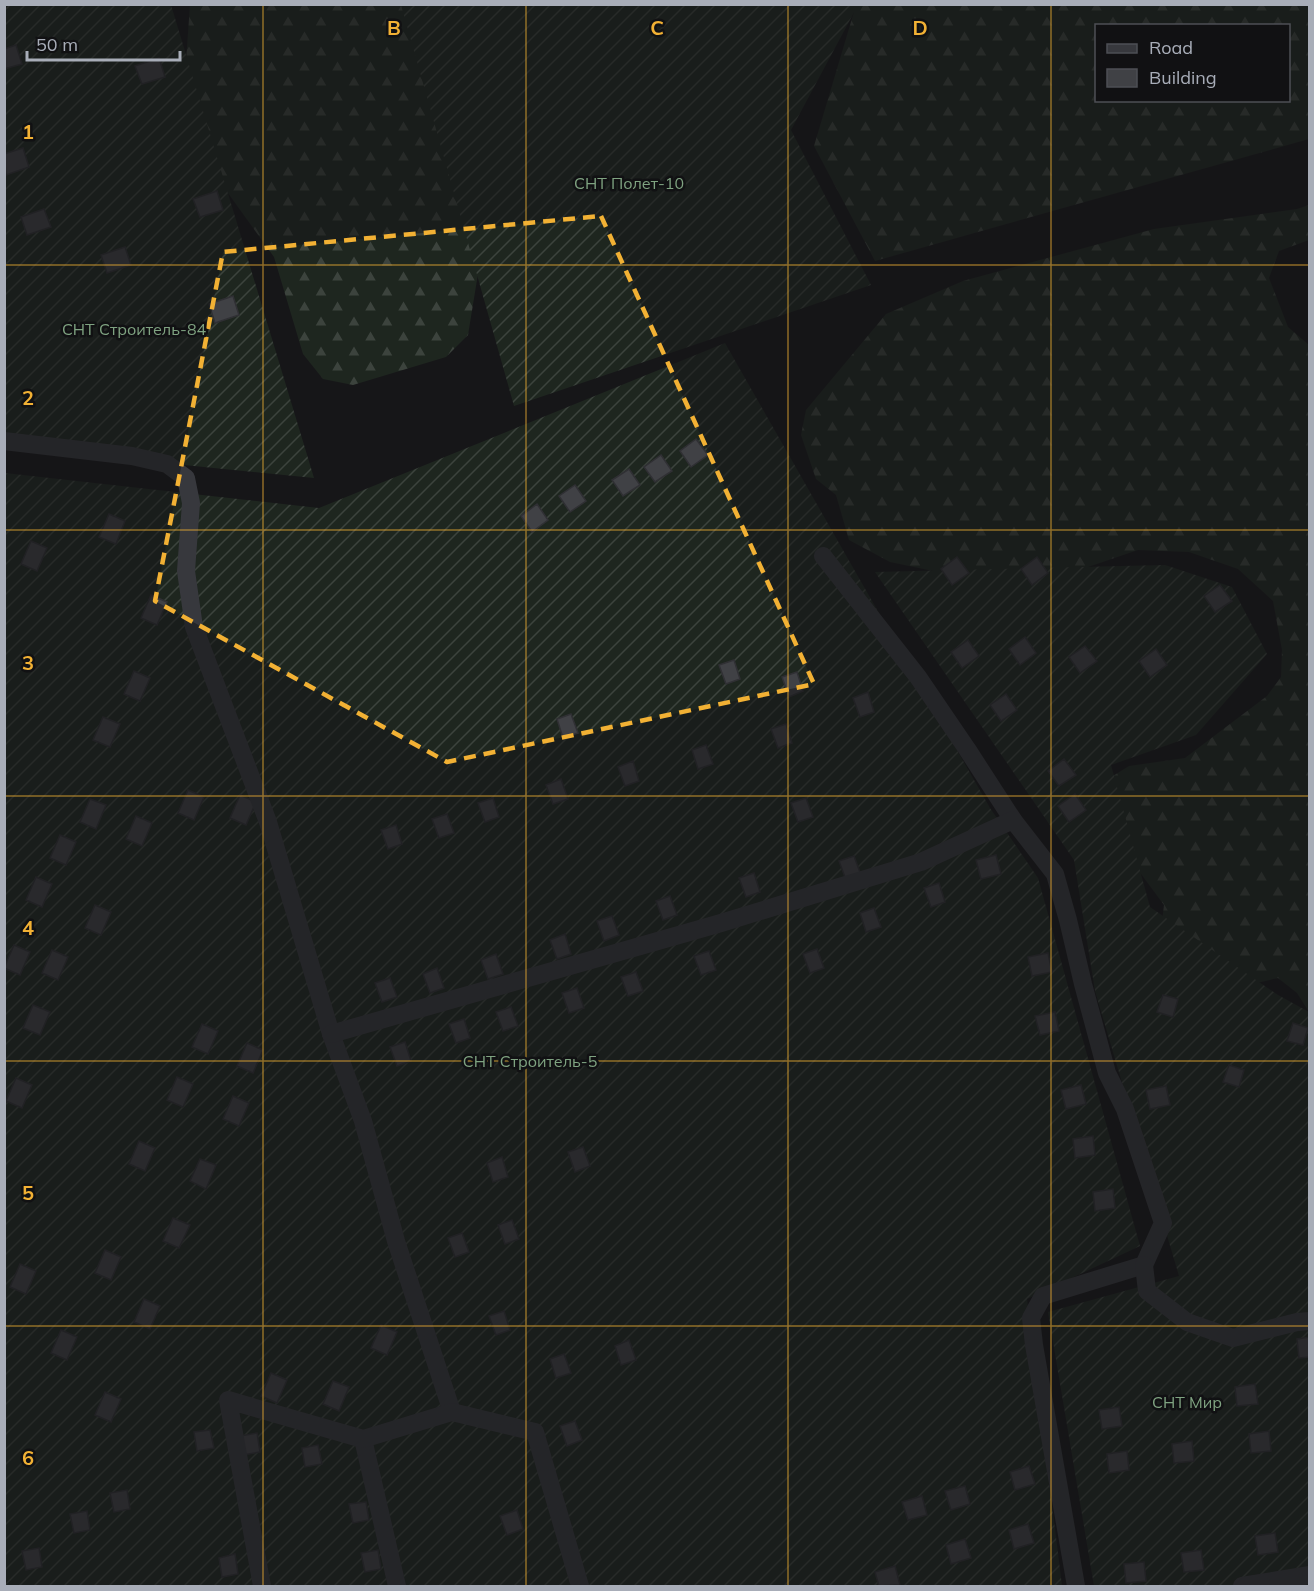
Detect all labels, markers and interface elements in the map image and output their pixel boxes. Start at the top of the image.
text: B [387,15,401,40]
text: C [650,15,664,40]
text: D [912,15,928,40]
scale bar [27,24,180,62]
legend [1095,24,1290,102]
text: 50 m [36,33,78,56]
text: Road [1149,36,1193,59]
text: Building [1149,66,1217,89]
text: 1 [22,119,34,144]
park label: СНТ Полет-10 [574,173,684,193]
park label: СНТ Строитель-84 [62,319,206,339]
text: 2 [22,385,34,410]
text: 3 [22,650,34,675]
text: 4 [22,915,34,940]
park label: СНТ Строитель-5 [463,1051,597,1071]
text: 5 [22,1180,34,1205]
park label: СНТ Мир [1152,1392,1222,1412]
text: 6 [22,1445,34,1470]

